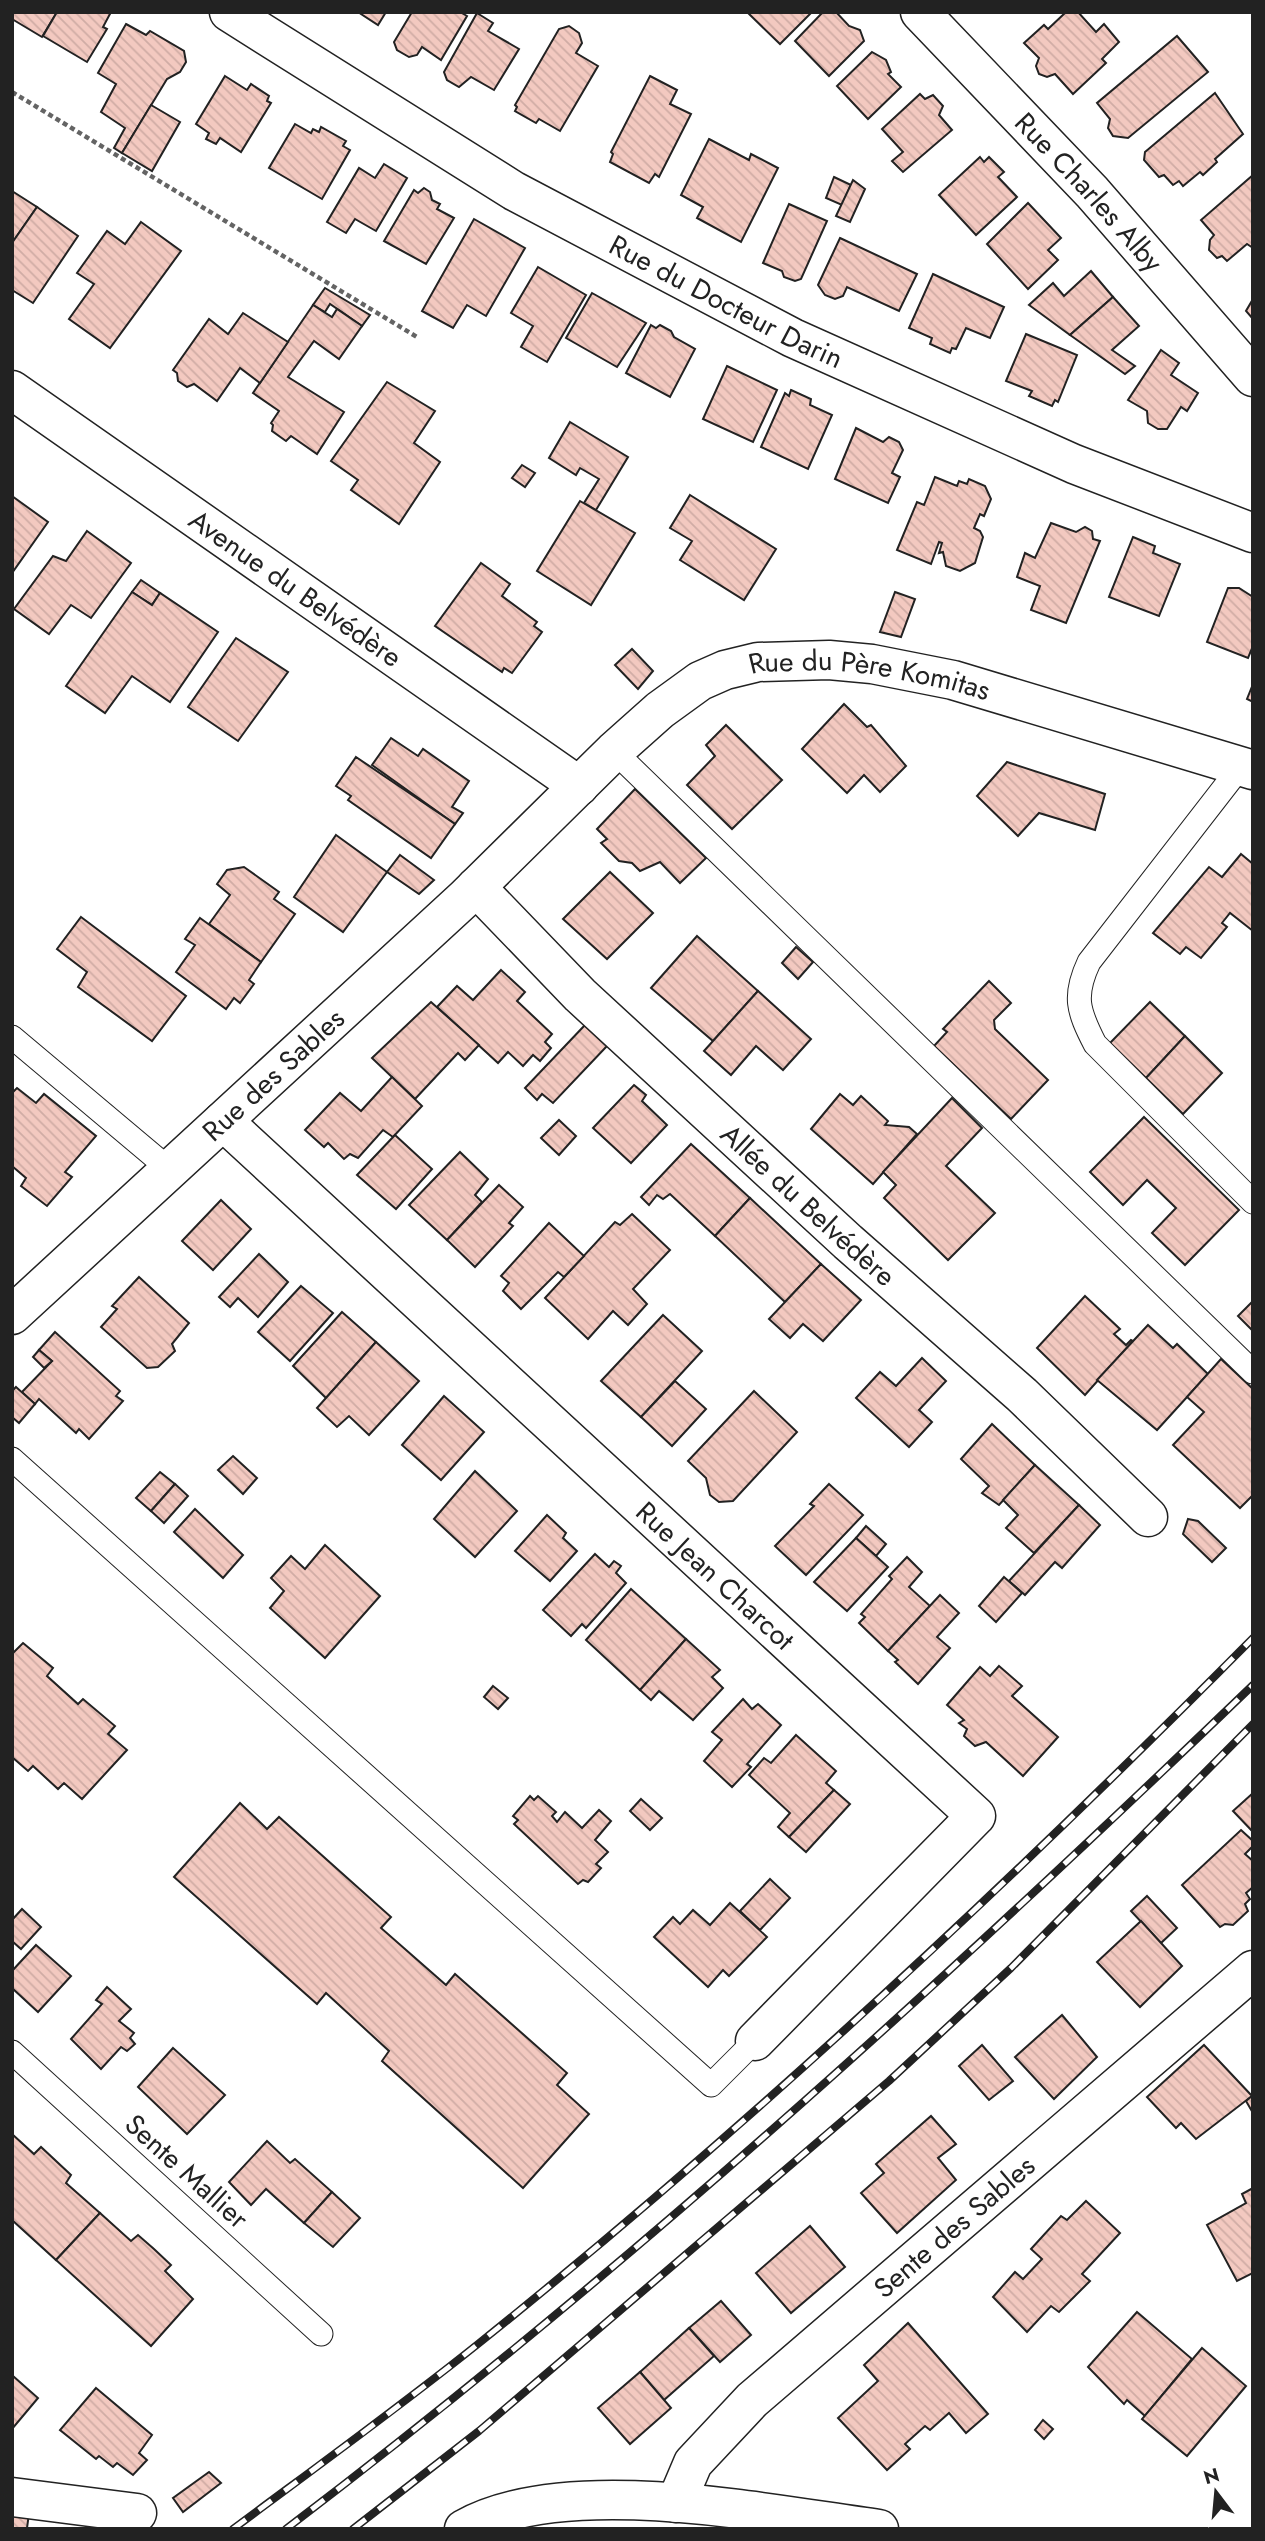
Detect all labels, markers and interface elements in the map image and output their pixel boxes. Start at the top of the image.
street label: Rue Charles Alby [1005,103,1173,282]
street label: Rue du Docteur Darin [602,225,850,379]
street label: Avenue du Belvédère [181,500,410,677]
street label: Rue du Père Komitas [744,640,995,711]
street label: Rue des Sables [193,999,354,1151]
street label: Allée du Belvédère [711,1114,905,1296]
street label: Rue Jean Charcot [627,1492,804,1660]
street label: Sente Mallier [116,2104,258,2239]
street label: Sente des Sables [865,2146,1044,2308]
north arrow [1181,2457,1251,2527]
text: N [1200,2461,1222,2491]

